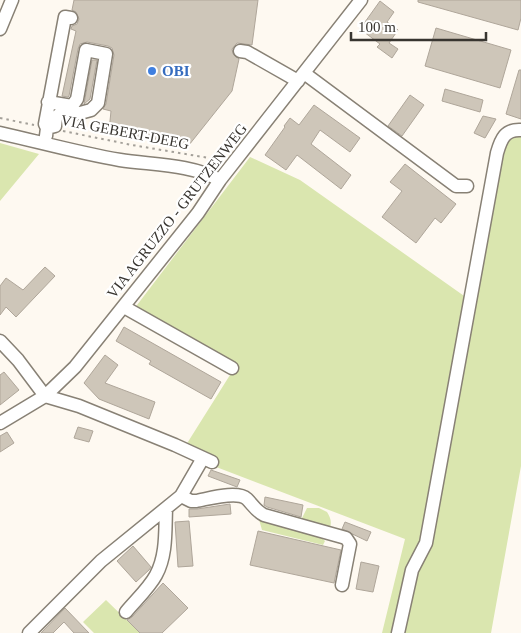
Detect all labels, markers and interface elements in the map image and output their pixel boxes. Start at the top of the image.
scale bar [351,10,486,42]
text: 100 m [358,19,396,35]
place label: OBI [162,63,190,79]
marker: OBI [146,65,158,77]
street label: VIA GEBERT-DEEG [59,112,191,152]
street label: VIA AGRUZZO - GRUTZENWEG [104,120,250,301]

